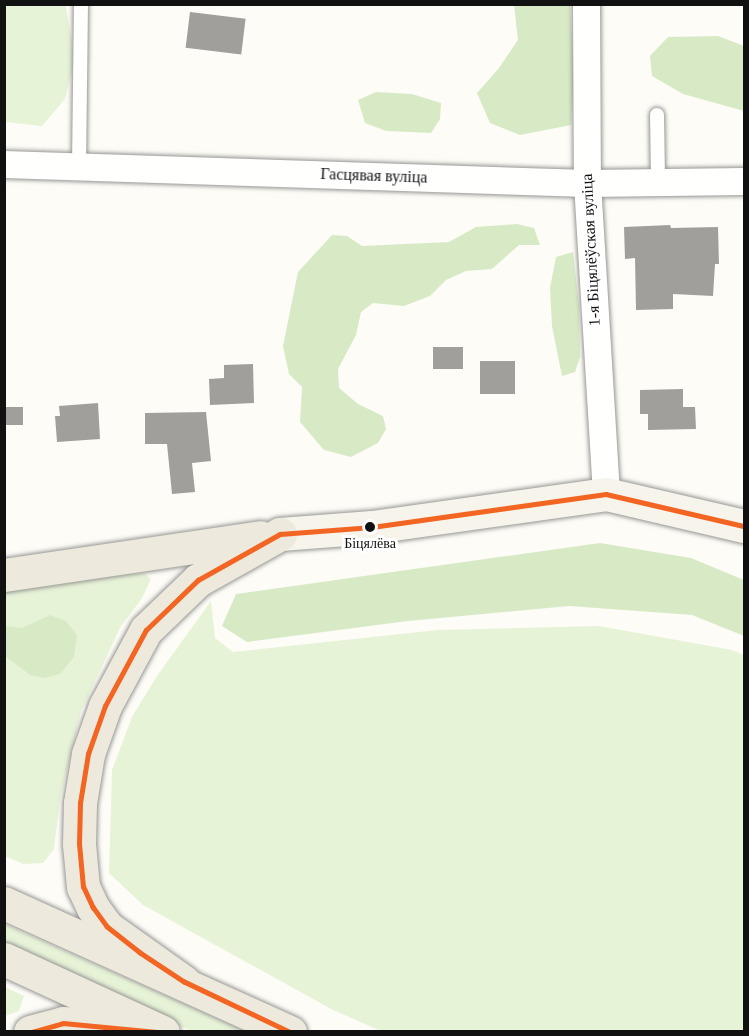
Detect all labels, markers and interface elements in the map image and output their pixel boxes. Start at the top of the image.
street label: Гасцявая вуліца [320,165,428,187]
street label: 1-я Біцялёўская вуліца [577,173,605,327]
marker: Біцялёва [364,521,376,533]
place label: Біцялёва [344,536,396,552]

